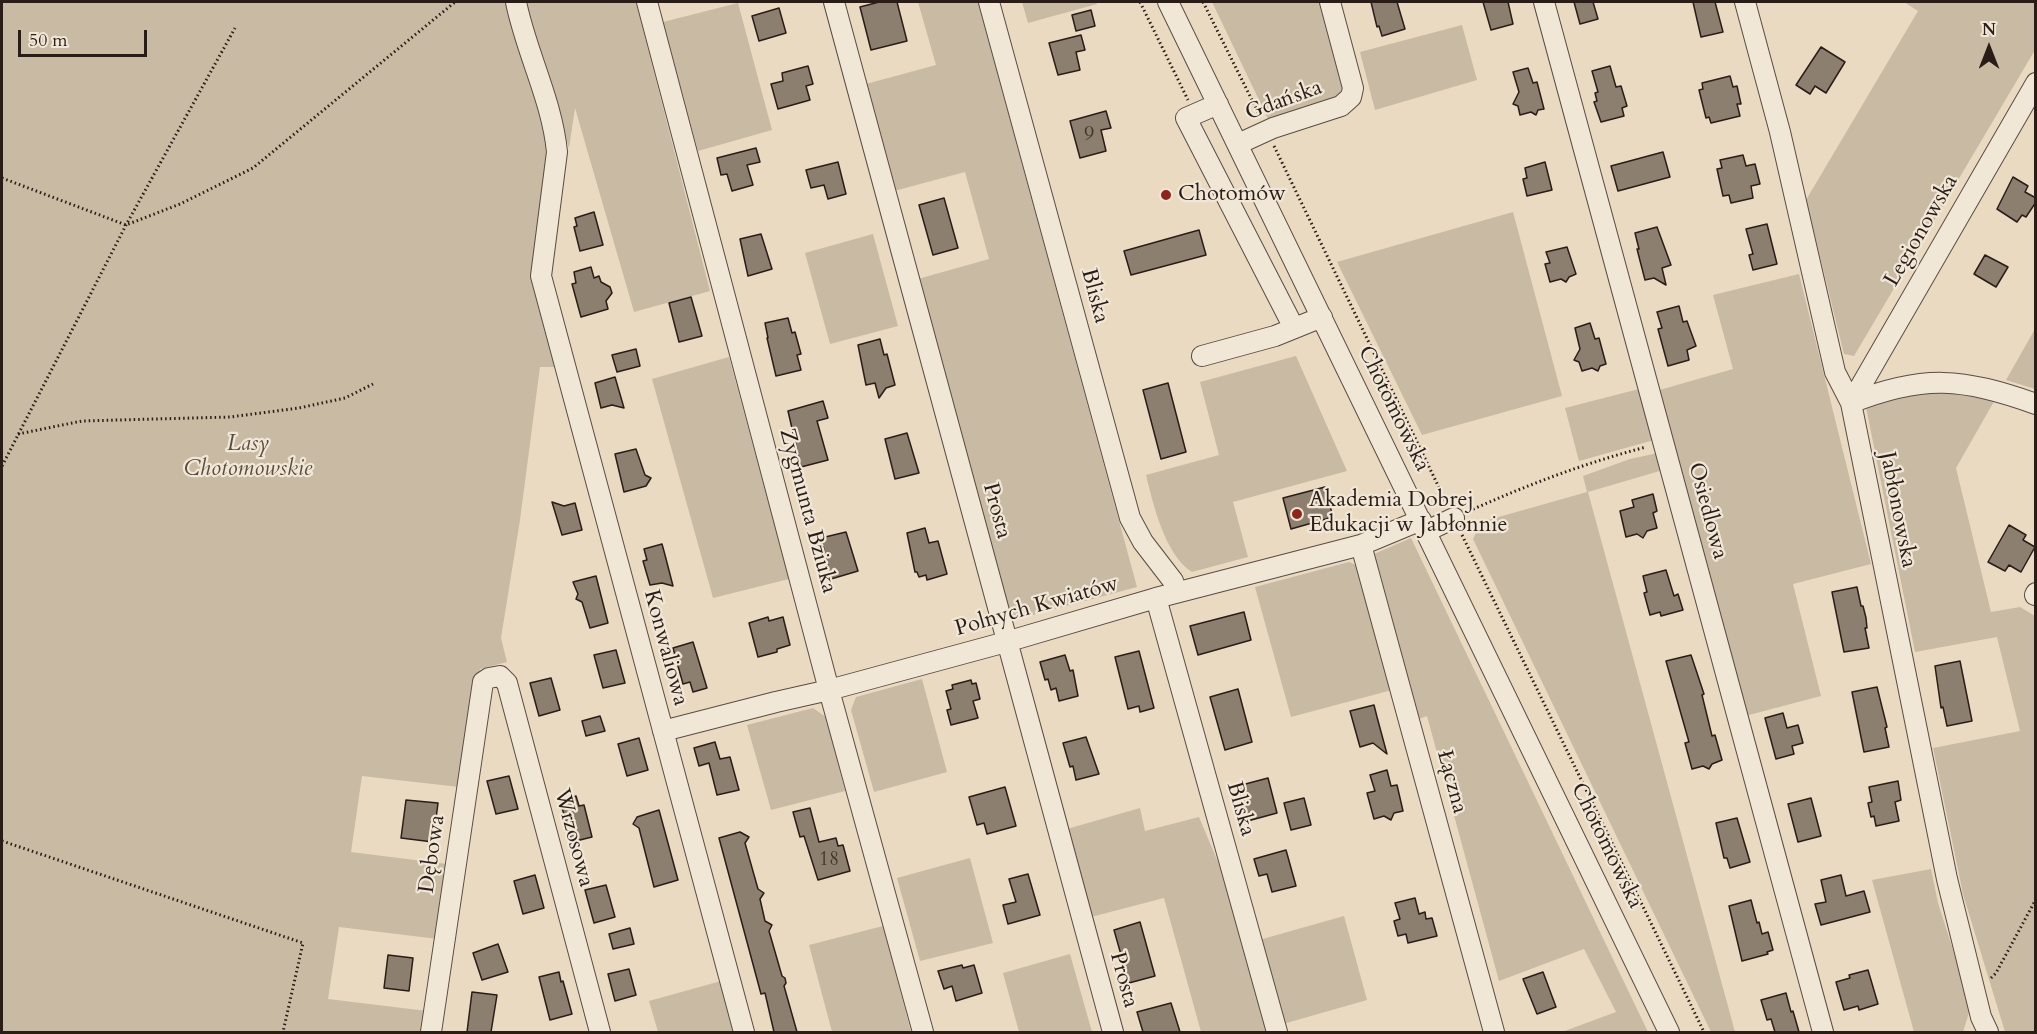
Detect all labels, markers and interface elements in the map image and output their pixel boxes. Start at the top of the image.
scale bar [21,18,150,56]
north arrow [1959,18,2019,78]
text: N [1982,19,1996,41]
text: 50 m [29,28,68,53]
street label: Gdańska [1242,75,1326,127]
house number: 9 [1084,123,1094,147]
street label: Legionowska [1879,171,1965,291]
place label: Chotomów [1178,182,1286,208]
marker: Chotomów [1159,188,1173,202]
street label: Bliska [1074,266,1114,326]
street label: Chotomowska [1351,342,1435,476]
street label: Zygmunta Bziuka [772,426,842,596]
park label: Lasy Chotomowskie [184,432,312,484]
street label: Jabłonowska [1873,450,1921,570]
street label: Osiedlowa [1681,460,1733,562]
street label: Prosta [976,480,1016,542]
place label: Akademia Dobrej Edukacji w Jabłonnie [1309,488,1507,540]
marker: Akademia Dobrej Edukacji w Jabłonnie [1290,507,1304,521]
street label: Polnych Kwiatów [952,571,1122,643]
street label: Konwaliowa [637,587,693,709]
street label: Łączna [1430,747,1472,817]
street label: Bliska [1220,779,1260,839]
street label: Chotomowska [1564,779,1648,913]
street label: Wrzosowa [547,786,599,890]
street label: Dębowa [414,813,452,895]
house number: 18 [819,848,839,872]
street label: Prosta [1103,949,1143,1011]

